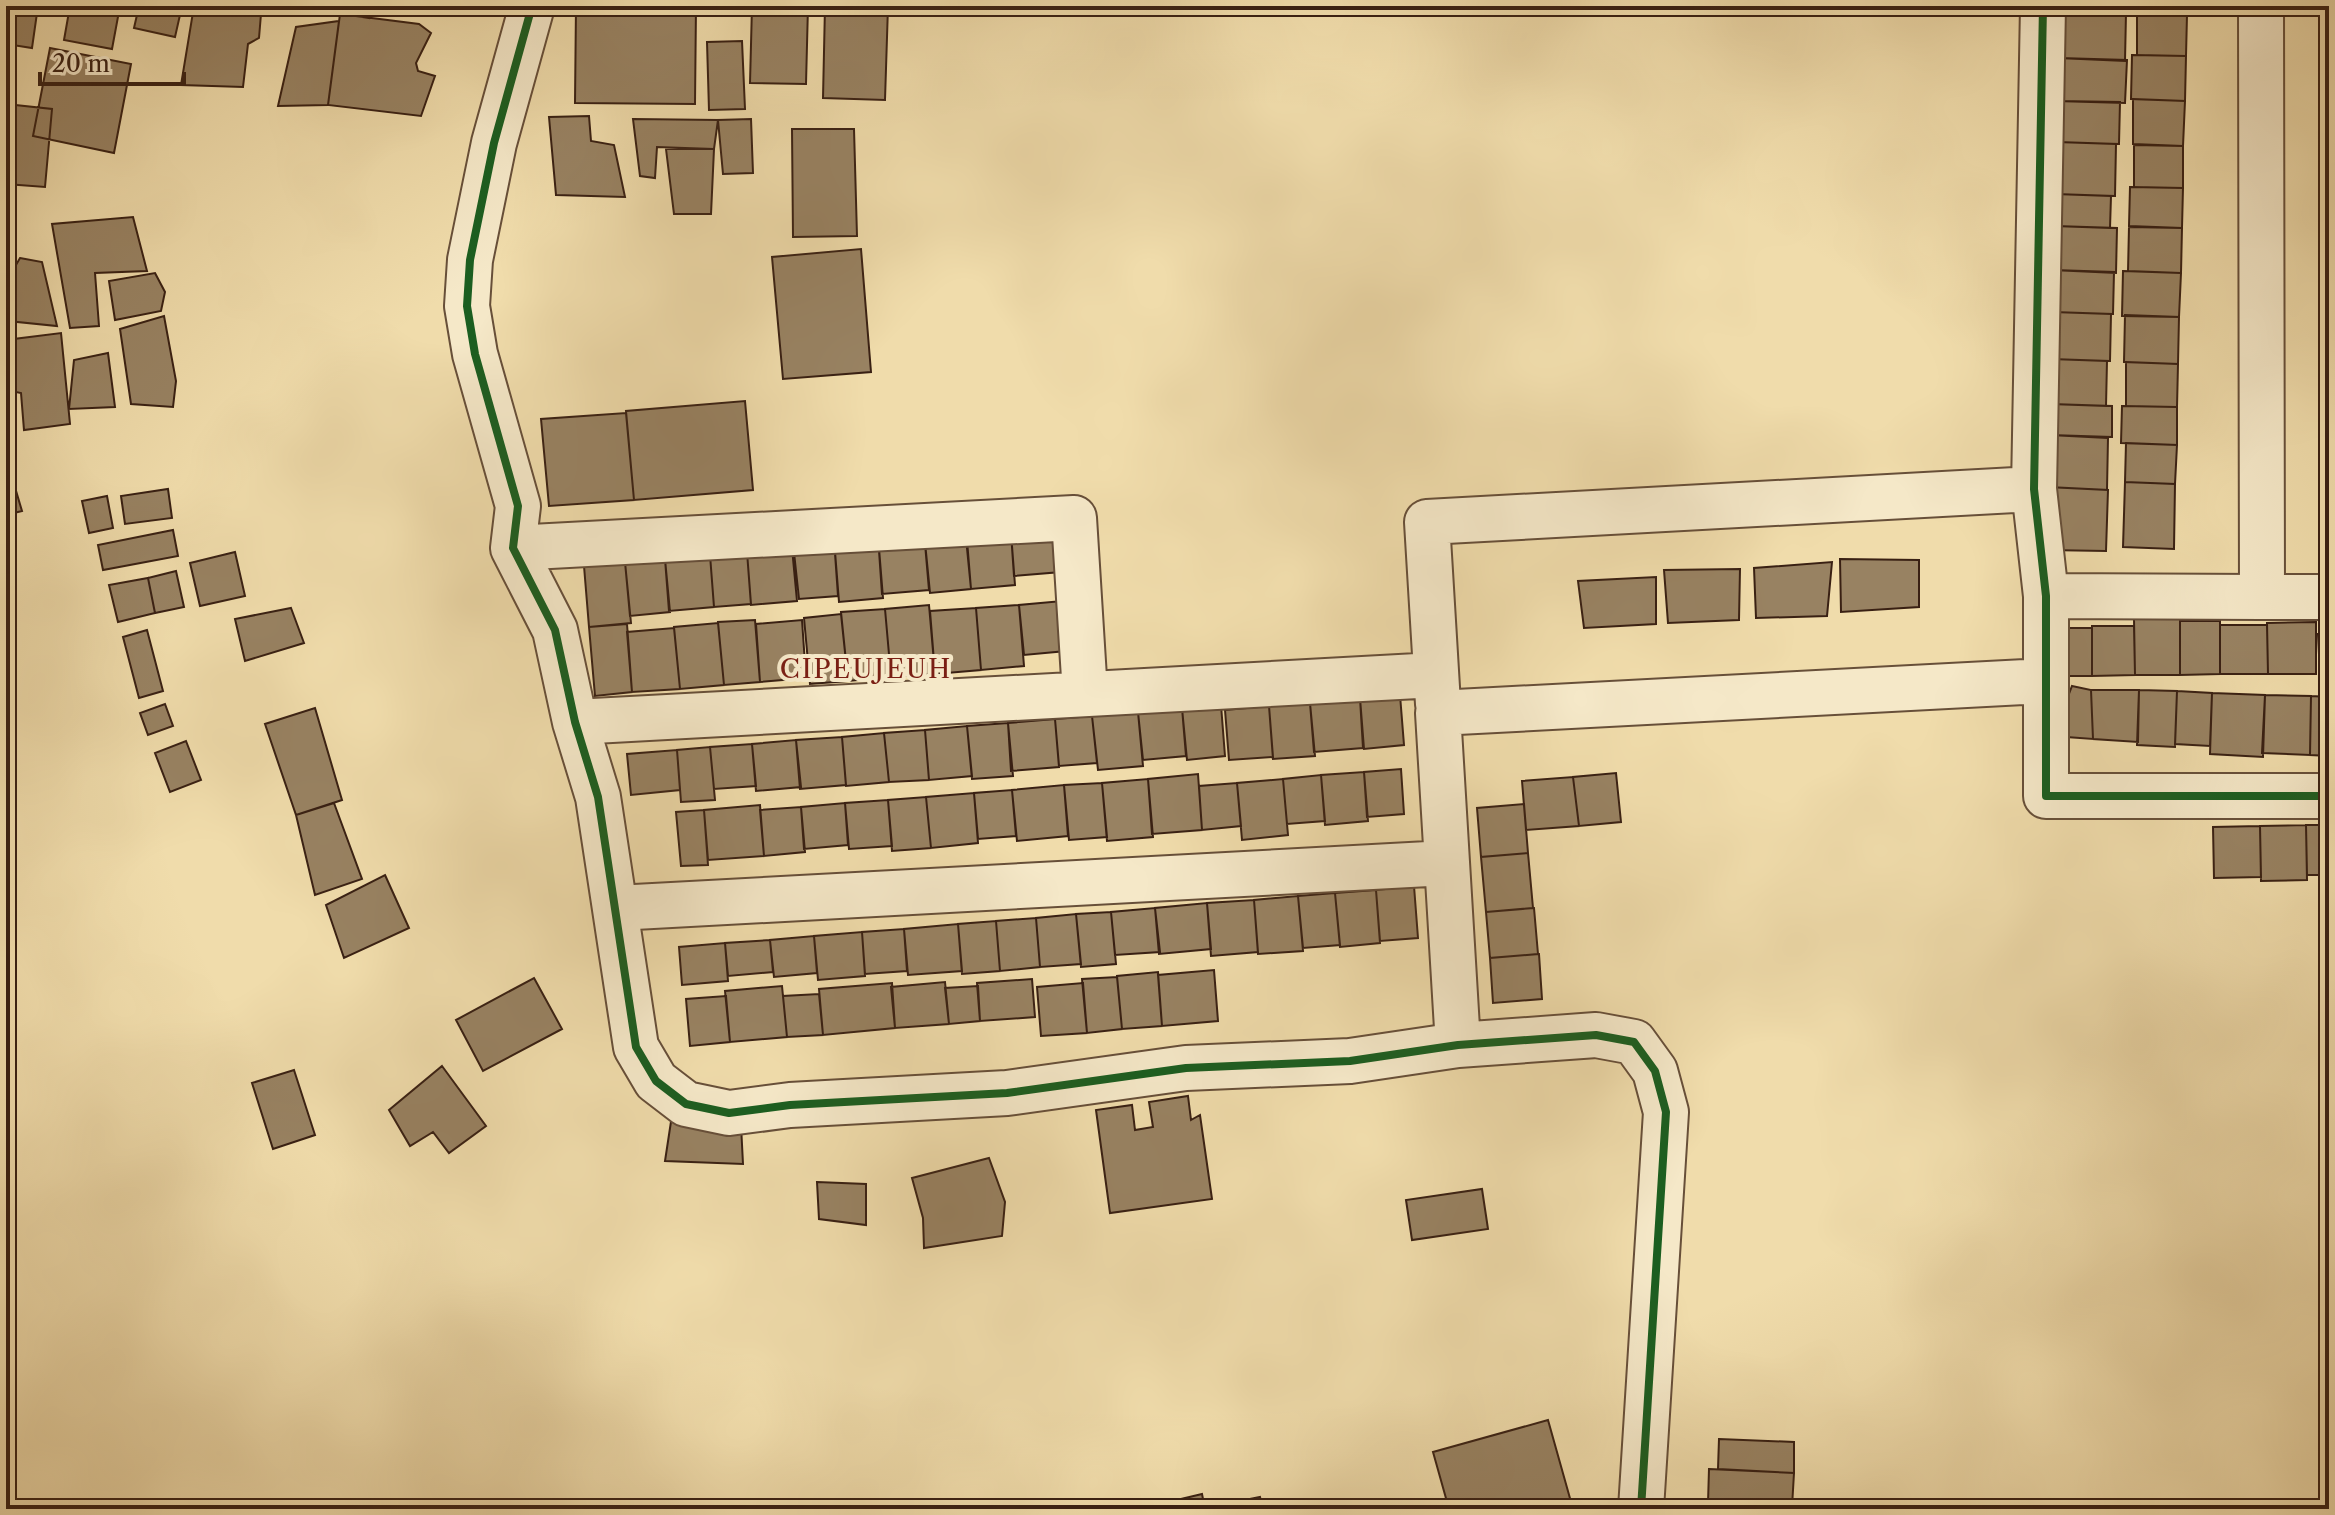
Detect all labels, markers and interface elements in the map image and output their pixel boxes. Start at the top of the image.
scale bar [40,36,184,86]
text: 20 m [52,49,110,78]
district label: CIPEUJEUH [780,653,952,685]

